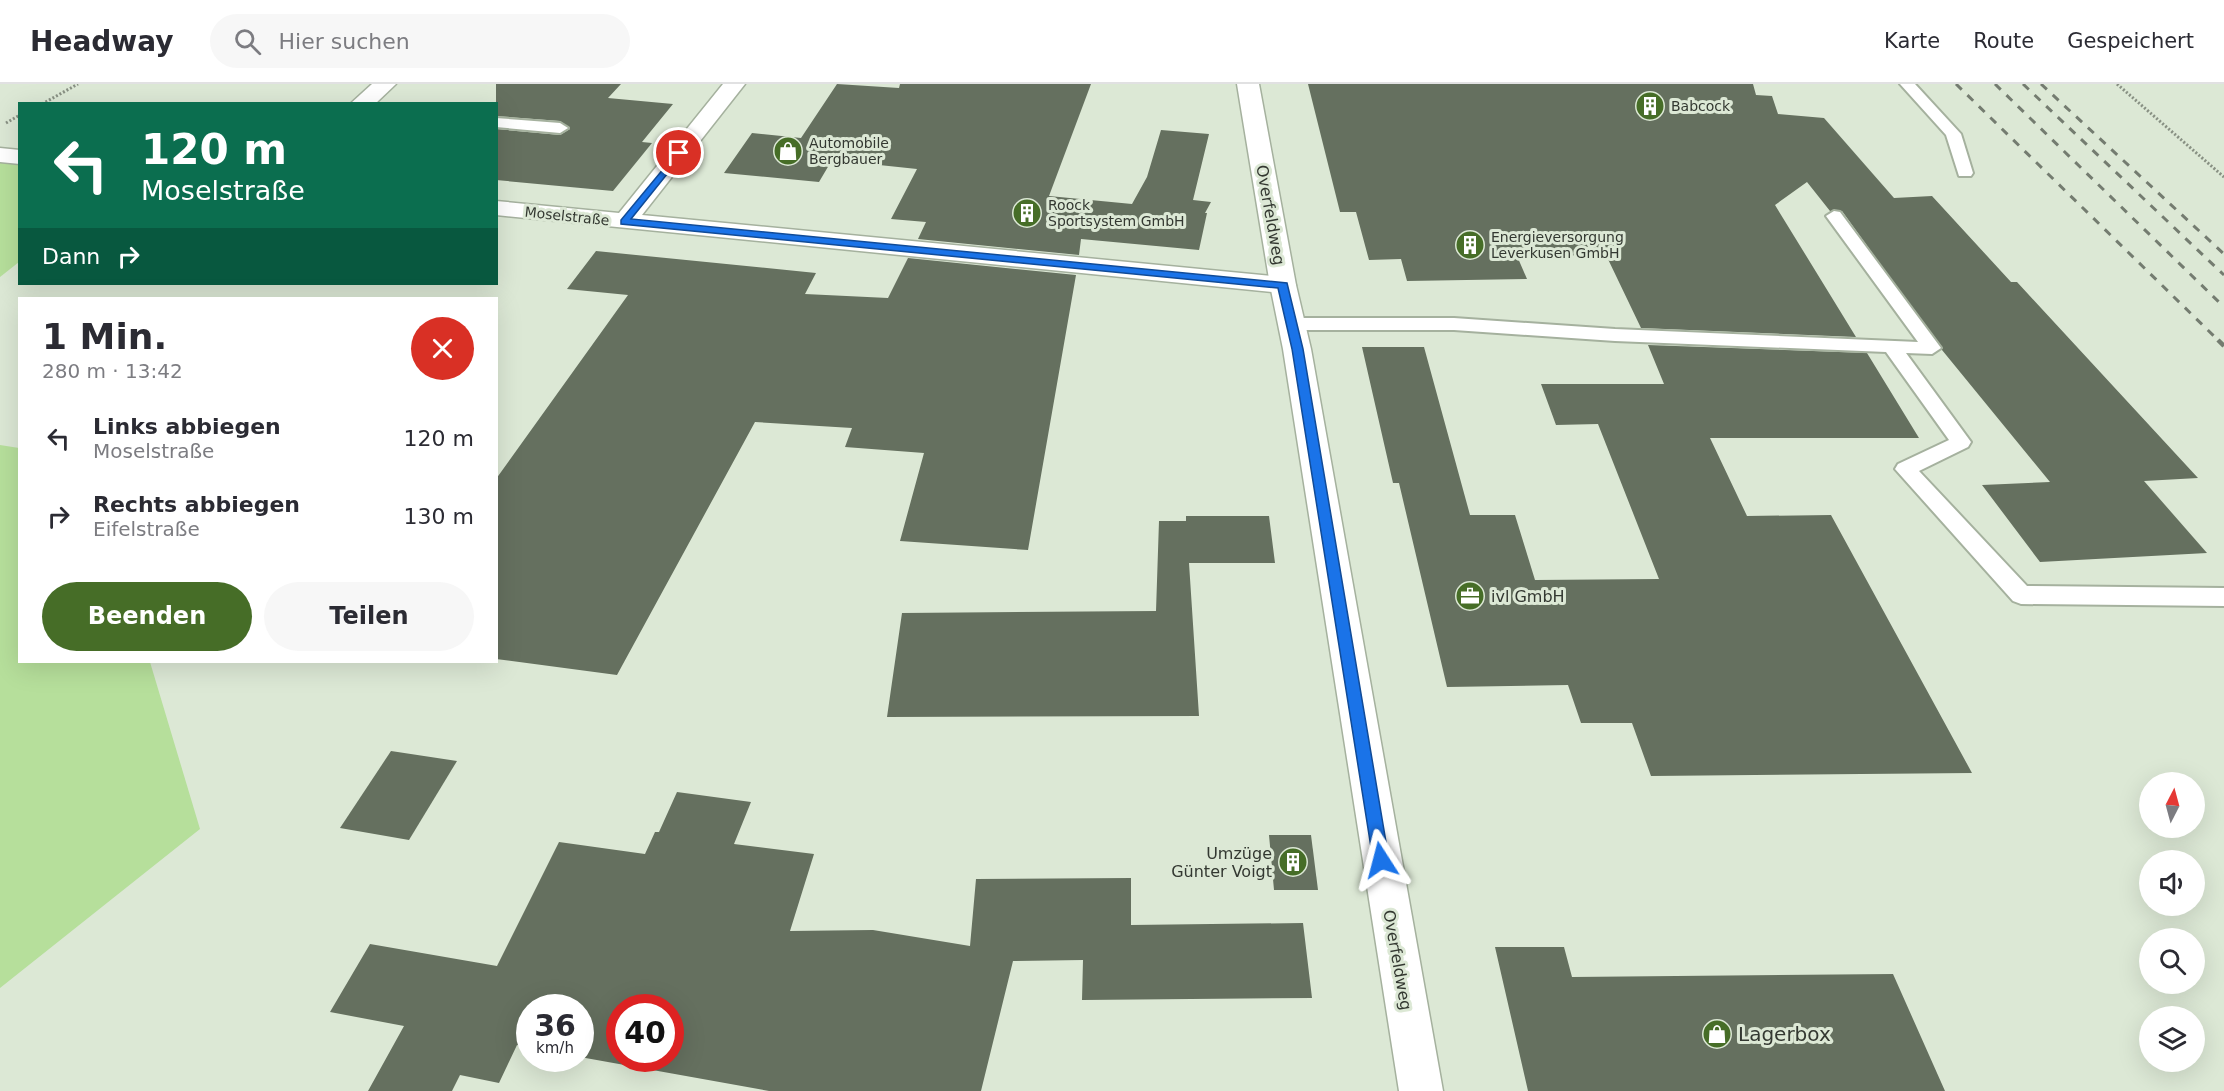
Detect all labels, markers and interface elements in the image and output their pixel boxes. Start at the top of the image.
search box [210,14,630,68]
text: Headway [30,25,174,58]
icon: search [231,25,264,58]
text: Hier suchen [279,29,410,54]
text: Karte [1884,29,1940,53]
text: Route [1973,29,2034,53]
text: Gespeichert [2067,29,2194,53]
building icon: Babcock [1634,90,1666,122]
place label: Babcock [1671,98,1731,114]
text: 120 m [141,125,287,174]
icon: left [42,126,120,204]
pin [653,127,704,178]
shop icon: Automobile Bergbauer [772,135,804,167]
place label: Automobile Bergbauer [809,135,889,167]
icon: arrive [662,136,695,169]
street label: Overfeldweg [1252,163,1289,267]
text: Moselstraße [141,175,305,206]
building icon: Roock Sportsystem GmbH [1011,197,1043,229]
place label: Roock Sportsystem GmbH [1048,197,1185,229]
street label: Moselstraße [524,204,610,228]
building icon: Energieversorgung Leverkusen GmbH [1454,229,1486,261]
place label: Energieversorgung Leverkusen GmbH [1491,229,1624,261]
icon: right [112,240,145,273]
text: Dann [42,244,100,269]
text: 1 Min. [42,316,167,357]
button: close [411,317,474,380]
text: 280 m · 13:42 [42,359,183,383]
text: Links abbiegen [93,414,281,439]
icon: left [42,422,75,455]
text: 120 m [404,426,474,451]
text: Moselstraße [93,439,214,463]
text: Rechts abbiegen [93,492,300,517]
icon: right [42,500,75,533]
text: 130 m [404,504,474,529]
text: Eifelstraße [93,517,200,541]
office icon: ivl GmbH [1454,580,1486,612]
button: Beenden [42,582,252,651]
button: Teilen [264,582,474,651]
place label: ivl GmbH [1491,587,1565,606]
north arrow [2139,772,2205,838]
map controls [2139,772,2205,1072]
position arrow [1349,828,1413,892]
place label: Umzüge Günter Voigt [1171,844,1272,881]
building icon: Umzüge Günter Voigt [1277,846,1309,878]
button: sound [2139,850,2205,916]
street label: Overfeldweg [1379,908,1416,1012]
button: search [2139,928,2205,994]
speed limit sign: 40 [606,994,684,1072]
button: layers [2139,1006,2205,1072]
text: 36 [534,1008,576,1043]
shop icon: Lagerbox [1701,1018,1733,1050]
place label: Lagerbox [1738,1022,1831,1046]
text: km/h [536,1039,574,1057]

